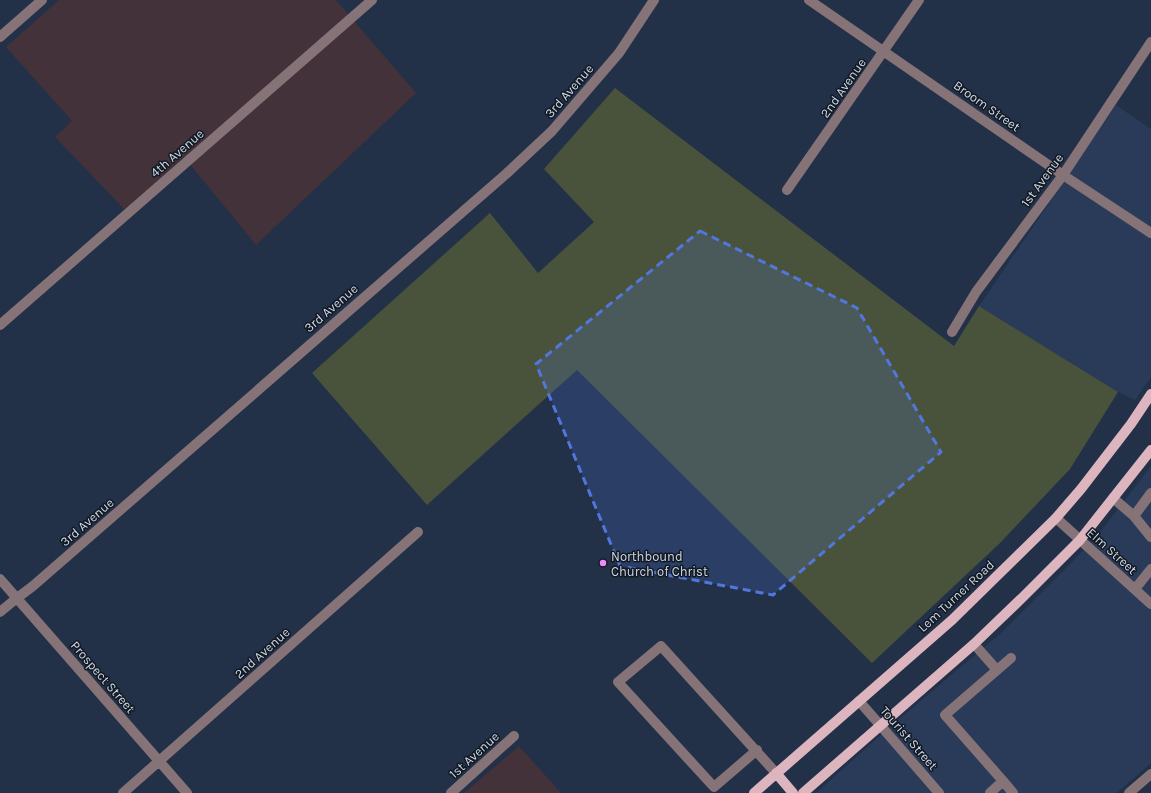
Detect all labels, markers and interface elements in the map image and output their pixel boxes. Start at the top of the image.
street label: 2nd Avenue [817,55,869,121]
street label: 3rd Avenue [542,61,597,121]
street label: Broom Street [951,78,1023,135]
street label: 4th Avenue [147,126,207,180]
street label: 1st Avenue [1018,150,1066,209]
street label: 3rd Avenue [301,280,361,335]
street label: 3rd Avenue [57,494,117,549]
street label: Elm Street [1084,525,1140,577]
place label: Northbound Church of Christ [611,549,708,579]
street label: Lem Turner Road [915,557,997,635]
marker: Northbound Church of Christ [598,558,608,568]
street label: 2nd Avenue [231,624,293,682]
street label: Prospect Street [68,638,138,716]
street label: Tourist Street [877,703,941,773]
street label: 1st Avenue [446,729,502,781]

